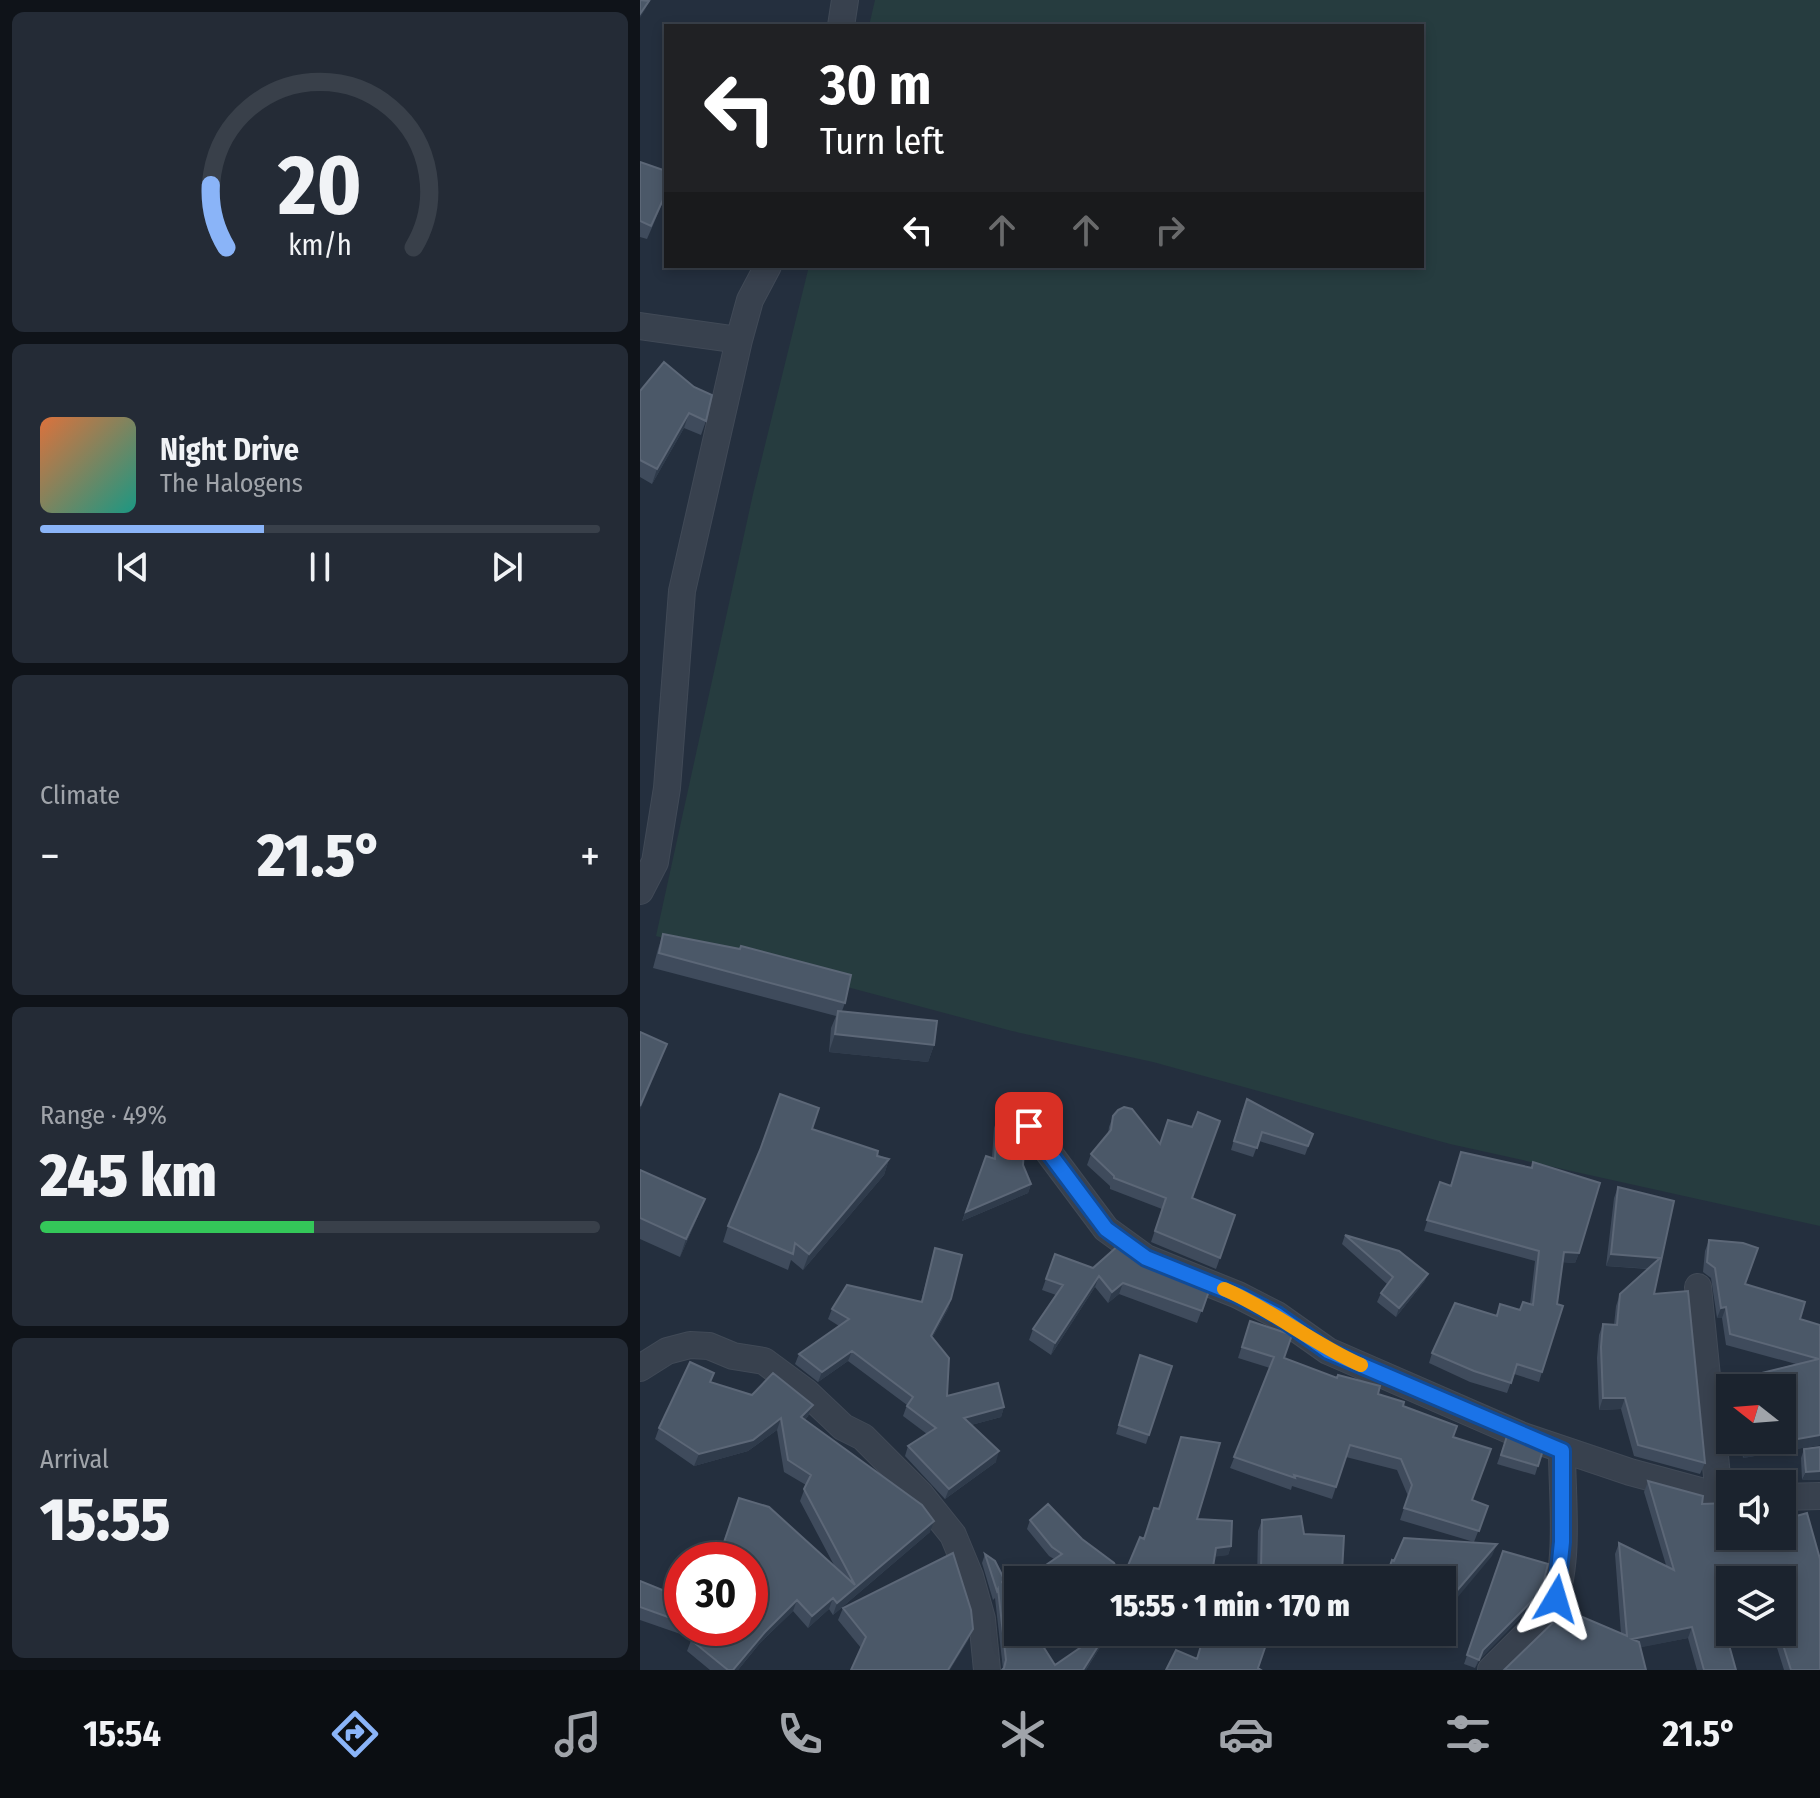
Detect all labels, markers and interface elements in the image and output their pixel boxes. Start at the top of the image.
text: 30 m [820,52,931,119]
icon: left [688,56,792,160]
text: Turn left [820,120,944,164]
text: 20 [277,135,362,235]
icon: left [896,208,940,252]
icon: ahead [980,208,1024,252]
icon: ahead [1064,208,1108,252]
icon: right [1148,208,1192,252]
text: km/h [288,228,352,263]
text: Night Drive [160,432,299,468]
text: The Halogens [160,468,303,499]
icon: previous [111,545,155,589]
icon: pause [298,545,342,589]
icon: next [485,545,529,589]
text: Climate [40,780,120,811]
text: 21.5° [257,820,383,892]
text: − [40,830,60,883]
text: + [580,830,600,883]
pin [995,1092,1063,1160]
text: Range · 49% [40,1100,167,1131]
icon: arrive [1007,1104,1051,1148]
text: 245 km [40,1140,217,1212]
north arrow [1716,1374,1796,1454]
map controls [1716,1374,1796,1646]
text: Arrival [40,1444,109,1475]
button: sound [1716,1470,1796,1550]
text: 15:55 [40,1484,170,1556]
speed limit sign: 30 [664,1542,768,1646]
position arrow [1514,1557,1598,1641]
button: layers [1716,1566,1796,1646]
text: 15:55 · 1 min · 170 m [1110,1588,1350,1624]
icon: directions [327,1706,383,1762]
icon: music [550,1706,606,1762]
icon: phone [772,1706,828,1762]
icon: climate [995,1706,1051,1762]
icon: car [1218,1706,1274,1762]
icon: filters [1440,1706,1496,1762]
text: 15:54 [83,1712,161,1756]
text: 21.5° [1663,1712,1737,1756]

